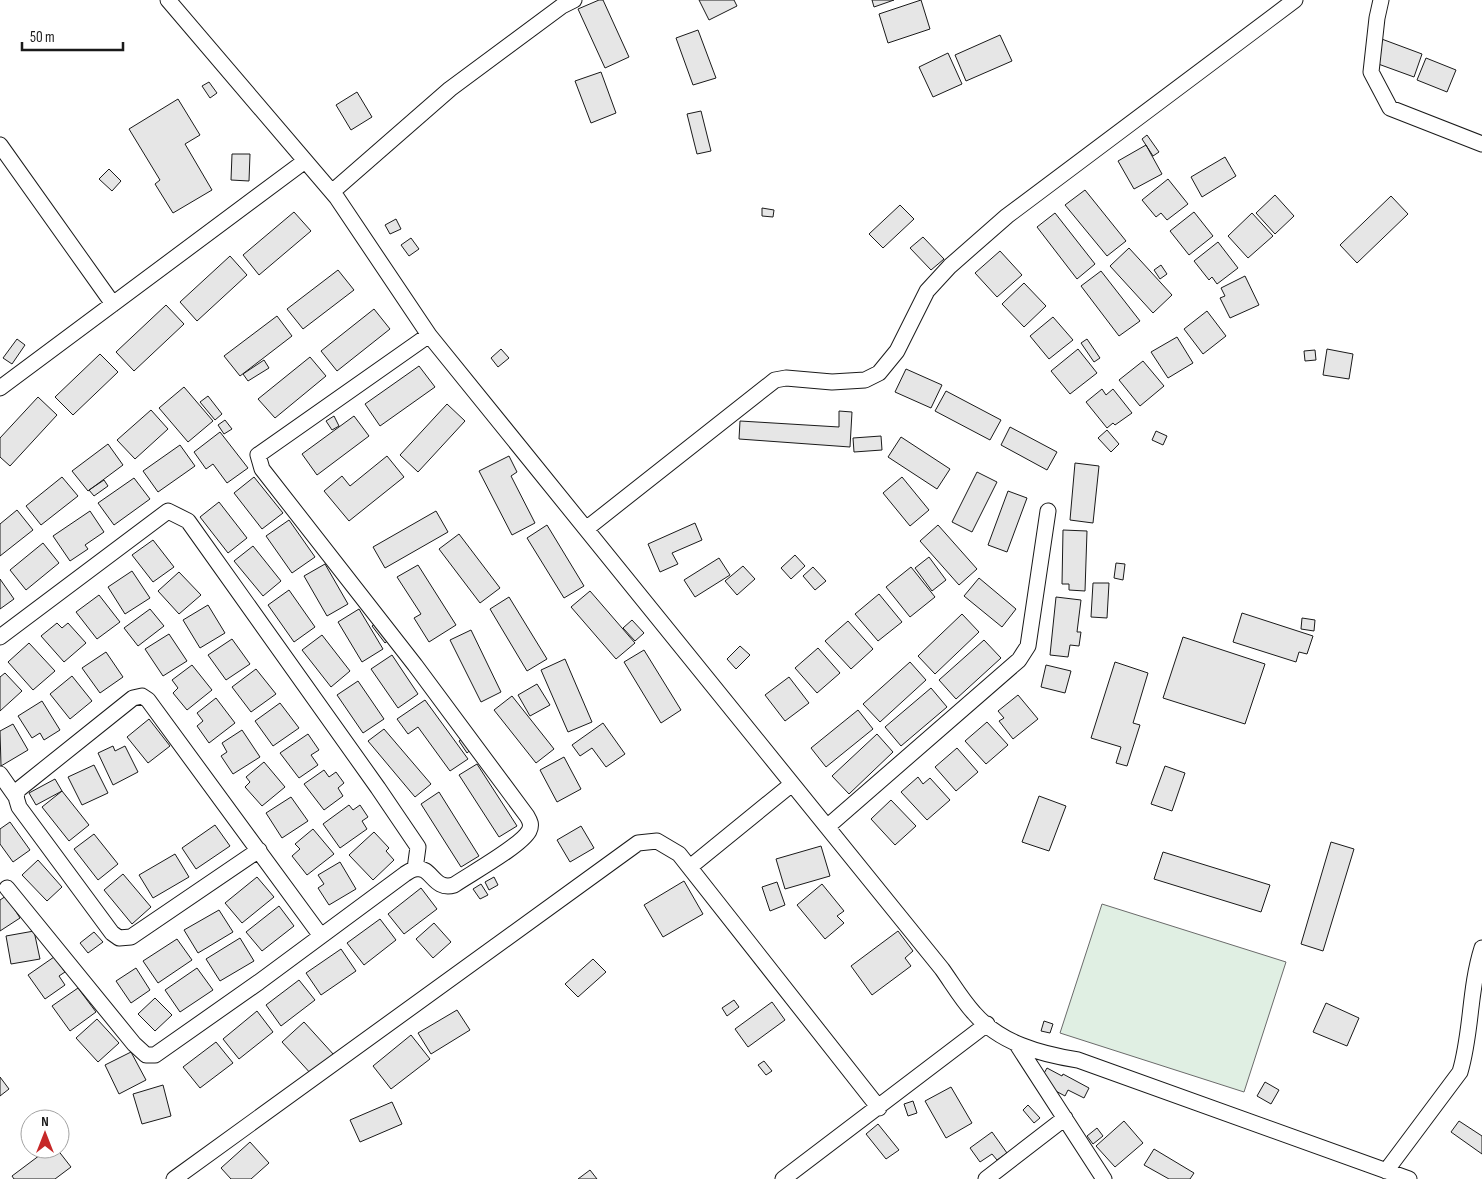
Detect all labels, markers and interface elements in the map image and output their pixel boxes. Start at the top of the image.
scale bar [22,20,124,52]
text: 50 m [30,28,55,47]
north arrow [20,1109,70,1159]
text: N [41,1113,49,1130]

